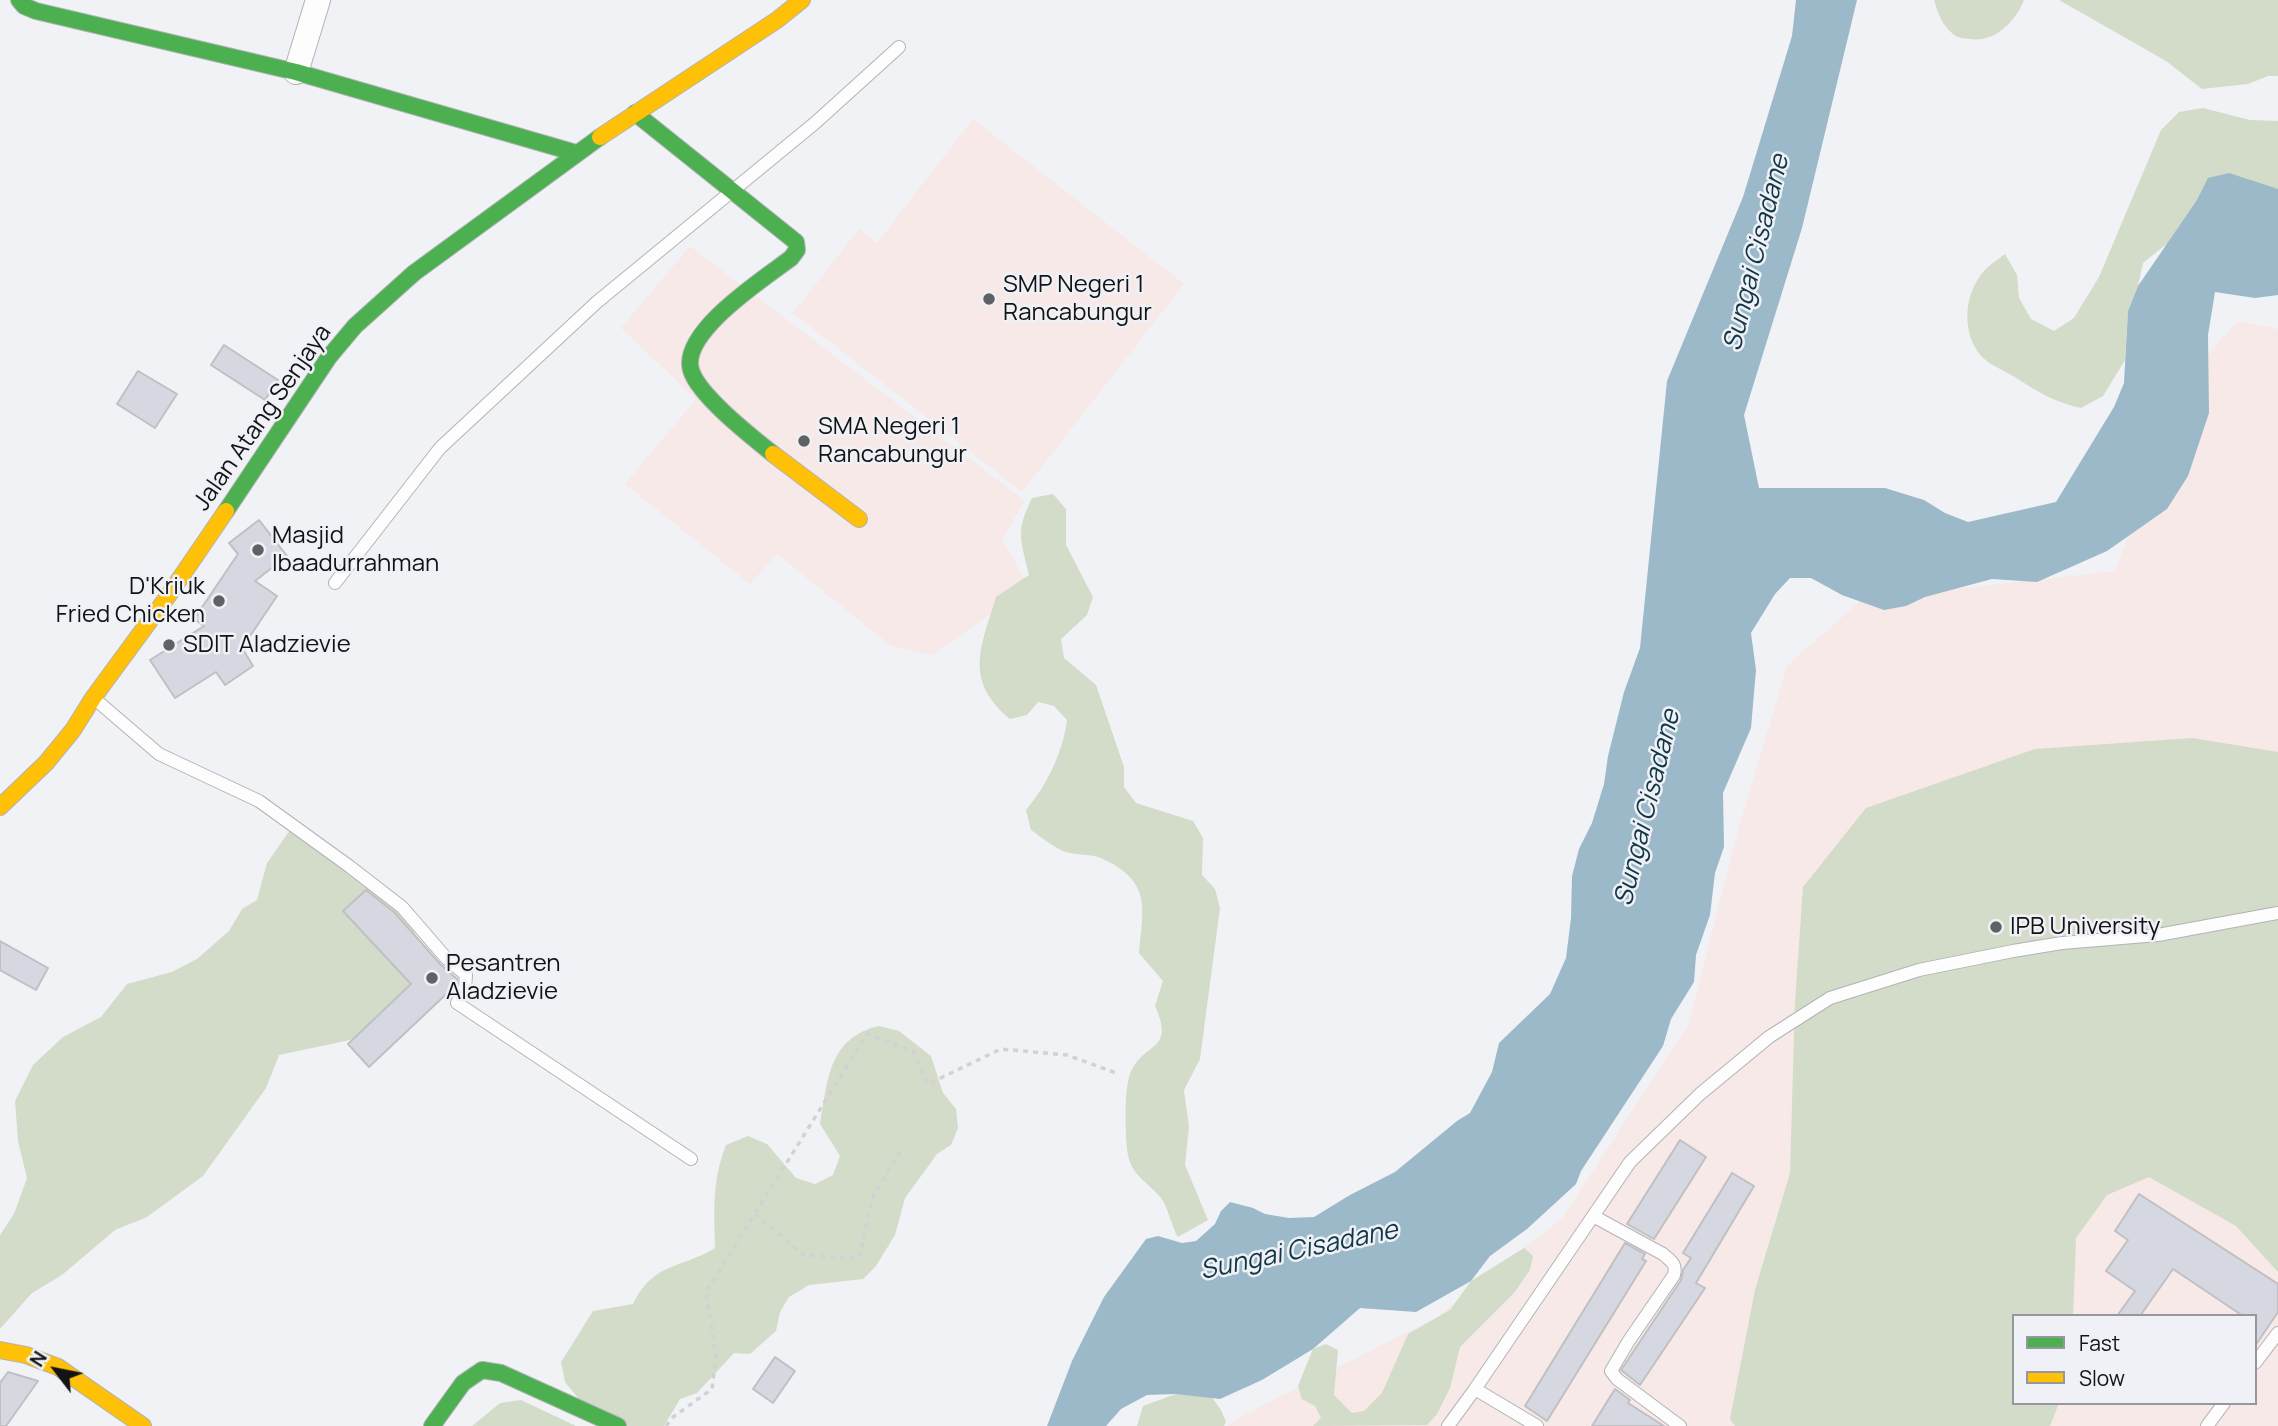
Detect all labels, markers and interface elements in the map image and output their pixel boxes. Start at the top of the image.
water label: Sungai Cisadane [1718,152,1796,354]
place label: SMP Negeri 1 Rancabungur [1003,271,1152,327]
marker: SMP Negeri 1 Rancabungur [981,291,997,307]
street label: Jalan Atang Senjaya [188,320,338,516]
place label: SMA Negeri 1 Rancabungur [818,413,967,469]
marker: SMA Negeri 1 Rancabungur [796,433,812,449]
place label: Masjid Ibaadurrahman [272,522,439,578]
marker: Masjid Ibaadurrahman [250,542,266,558]
place label: D'Kriuk Fried Chicken [56,573,205,629]
marker: D'Kriuk Fried Chicken [211,593,227,609]
place label: SDIT Aladzievie [183,631,351,659]
marker: SDIT Aladzievie [161,637,177,653]
water label: Sungai Cisadane [1609,707,1687,909]
place label: IPB University [2010,913,2160,941]
marker: IPB University [1988,919,2004,935]
place label: Pesantren Aladzievie [446,950,561,1006]
marker: Pesantren Aladzievie [424,970,440,986]
water label: Sungai Cisadane [1197,1215,1401,1287]
legend [2012,1314,2257,1405]
text: Fast [2079,1329,2120,1357]
north arrow [21,1335,91,1405]
text: N [24,1346,53,1372]
text: Slow [2079,1364,2125,1392]

